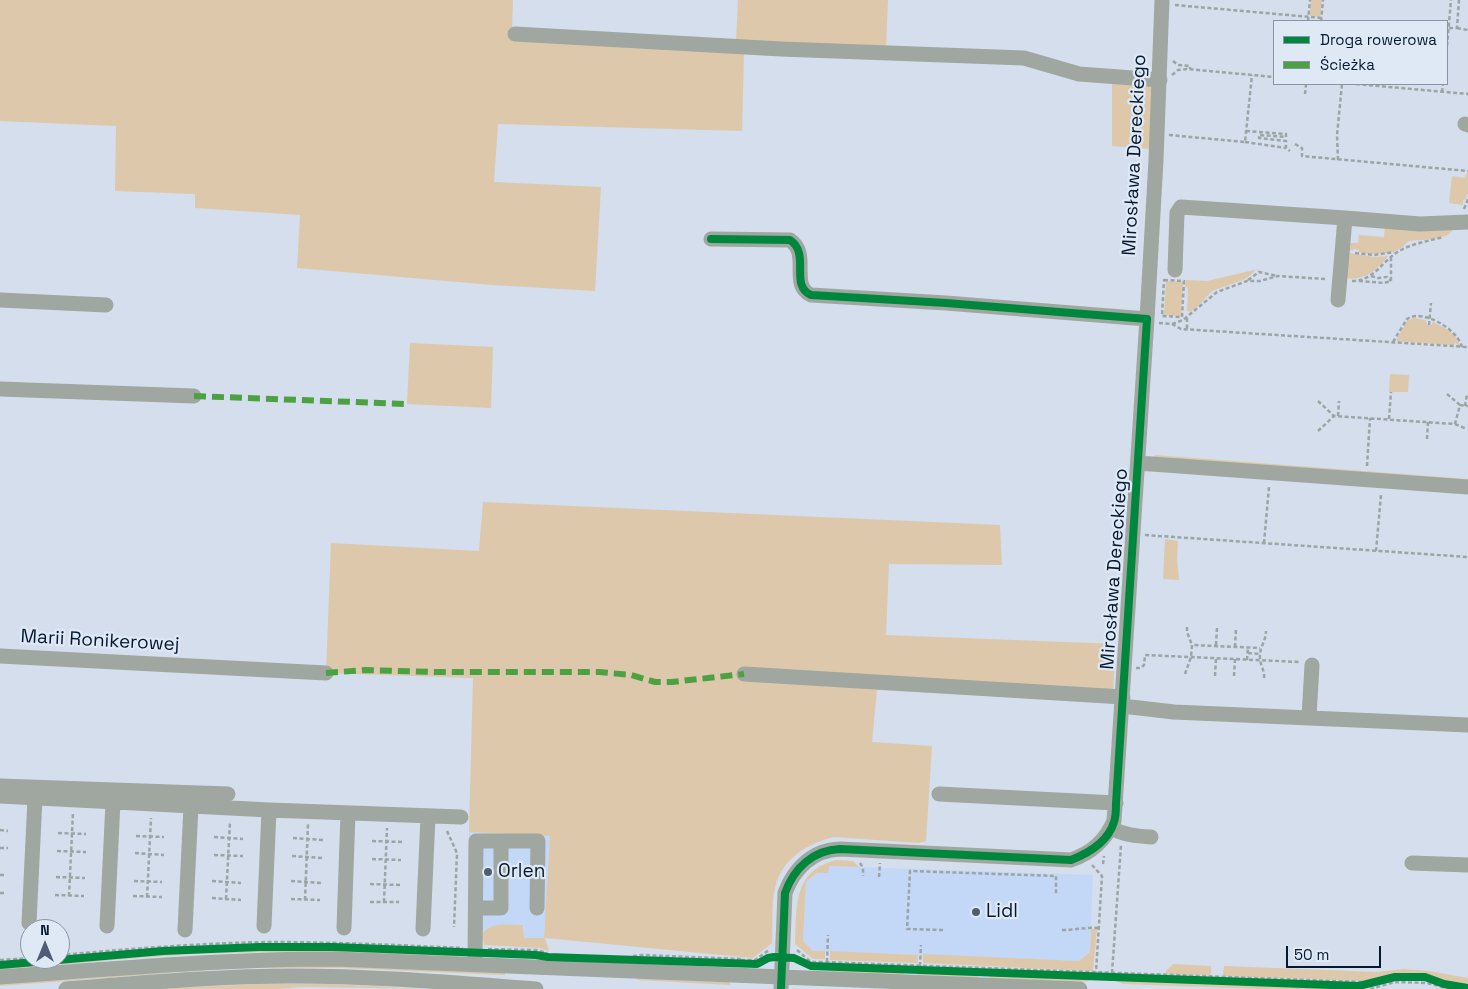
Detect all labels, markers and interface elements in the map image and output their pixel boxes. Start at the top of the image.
legend [1273,20,1448,85]
text: Droga rowerowa [1320,30,1437,49]
street label: Mirosława Dereckiego [1118,54,1152,256]
text: Ścieżka [1320,55,1375,74]
street label: Mirosława Dereckiego [1097,468,1133,670]
street label: Marii Ronikerowej [20,625,180,657]
place label: Orlen [498,861,545,883]
marker: Orlen [482,866,494,878]
place label: Lidl [986,901,1018,923]
marker: Lidl [970,906,982,918]
north arrow [20,919,70,969]
text: N [40,921,50,939]
scale bar [1288,936,1383,968]
text: 50 m [1294,945,1329,964]

